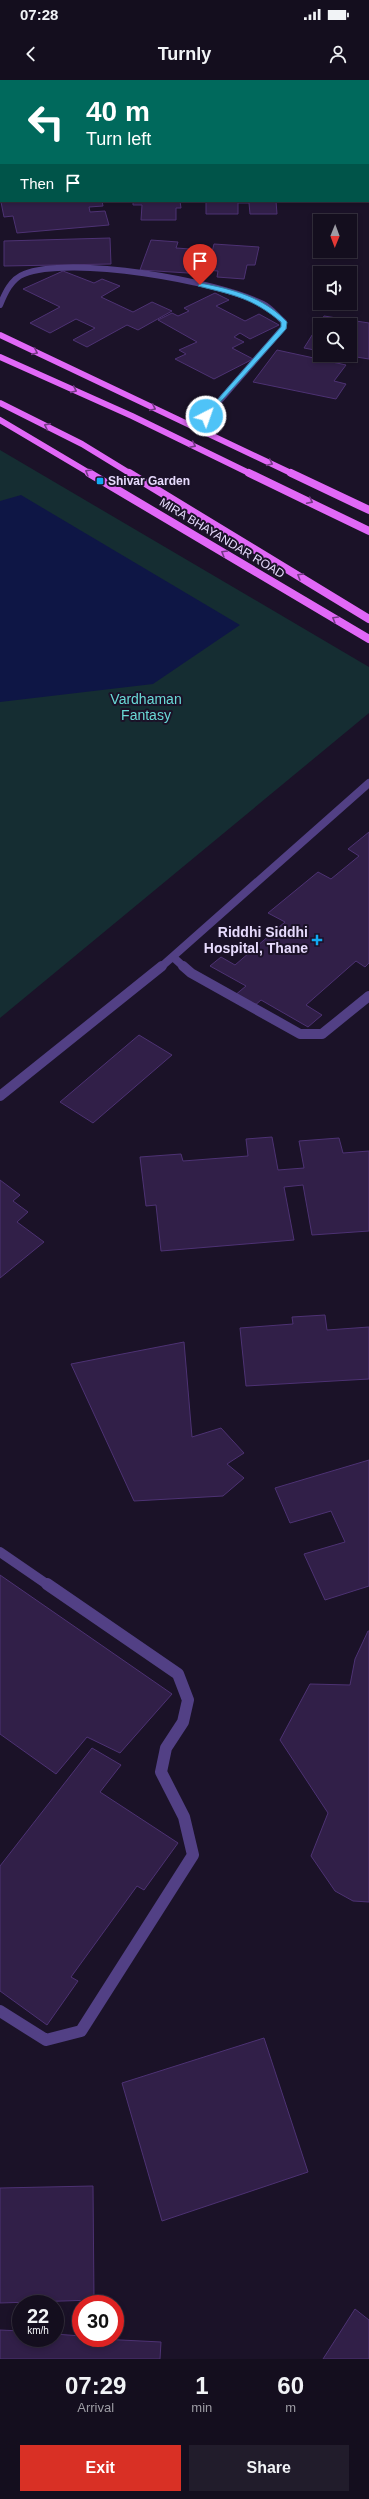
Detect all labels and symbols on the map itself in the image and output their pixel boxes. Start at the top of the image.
north arrow [313,214,357,258]
pin [183,244,217,285]
one-way arrow [31,347,39,355]
one-way arrow [70,385,77,393]
position arrow [185,395,227,437]
one-way arrow [148,403,156,411]
one-way arrow [44,423,52,431]
one-way arrow [188,440,196,448]
one-way arrow [266,458,274,466]
one-way arrow [85,470,92,477]
place label: Shivar Garden [108,474,190,488]
marker: Shivar Garden [95,476,105,486]
street label: MIRA BHAYANDAR ROAD [157,495,287,581]
one-way arrow [306,496,313,504]
one-way arrow [221,550,228,558]
one-way arrow [297,574,304,581]
one-way arrow [332,617,339,624]
park label: Vardhaman Fantasy [110,691,182,723]
place label: Riddhi Siddhi Hospital, Thane [204,924,308,956]
marker: Riddhi Siddhi Hospital, Thane [311,934,323,946]
speed limit sign: 30 [72,2295,124,2347]

